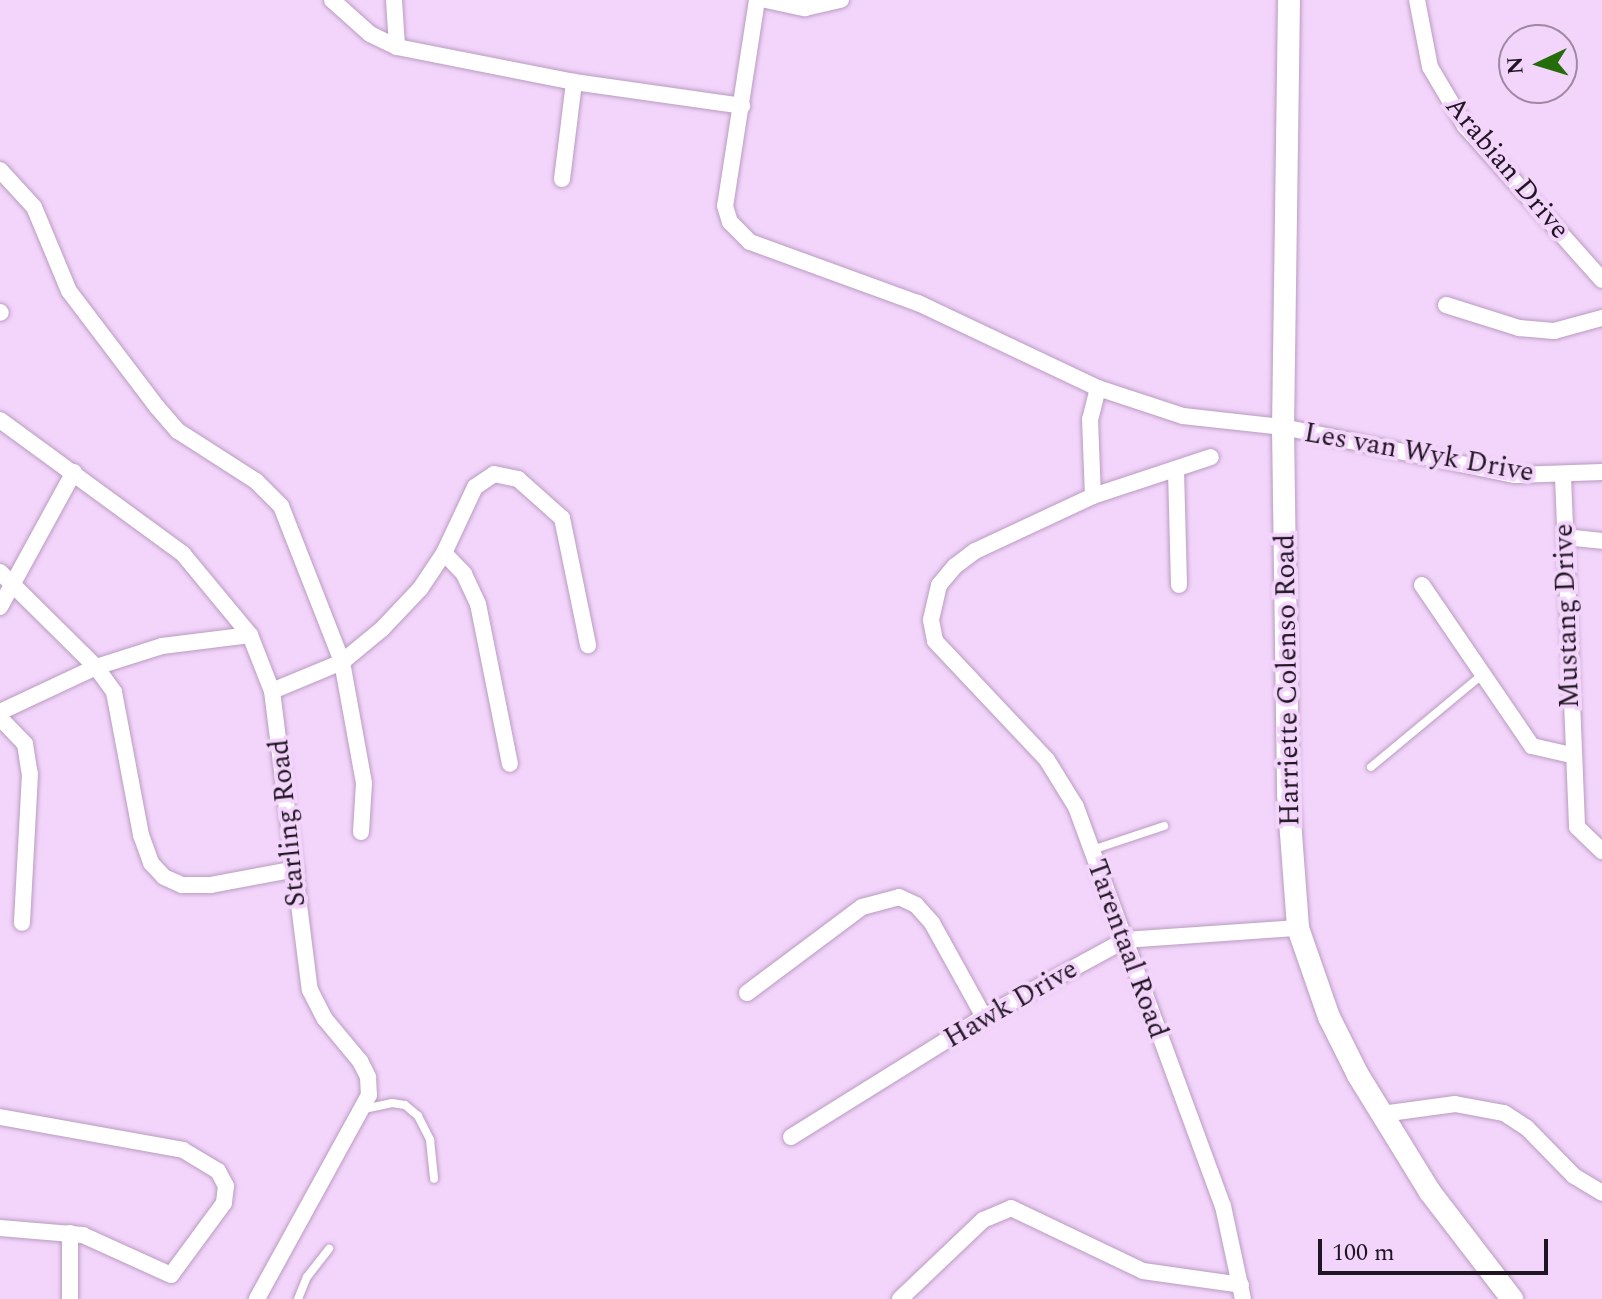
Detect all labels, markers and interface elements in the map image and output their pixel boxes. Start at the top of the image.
north arrow [1498,24,1578,104]
text: N [1498,55,1533,76]
street label: Arabian Drive [1438,90,1576,246]
street label: Les van Wyk Drive [1301,416,1537,490]
street label: Mustang Drive [1547,523,1587,709]
street label: Harriette Colenso Road [1269,534,1307,826]
street label: Starling Road [262,737,314,909]
street label: Tarentaal Road [1079,855,1175,1043]
street label: Hawk Drive [938,952,1084,1056]
scale bar [1322,1223,1552,1273]
text: 100 m [1332,1235,1395,1271]

